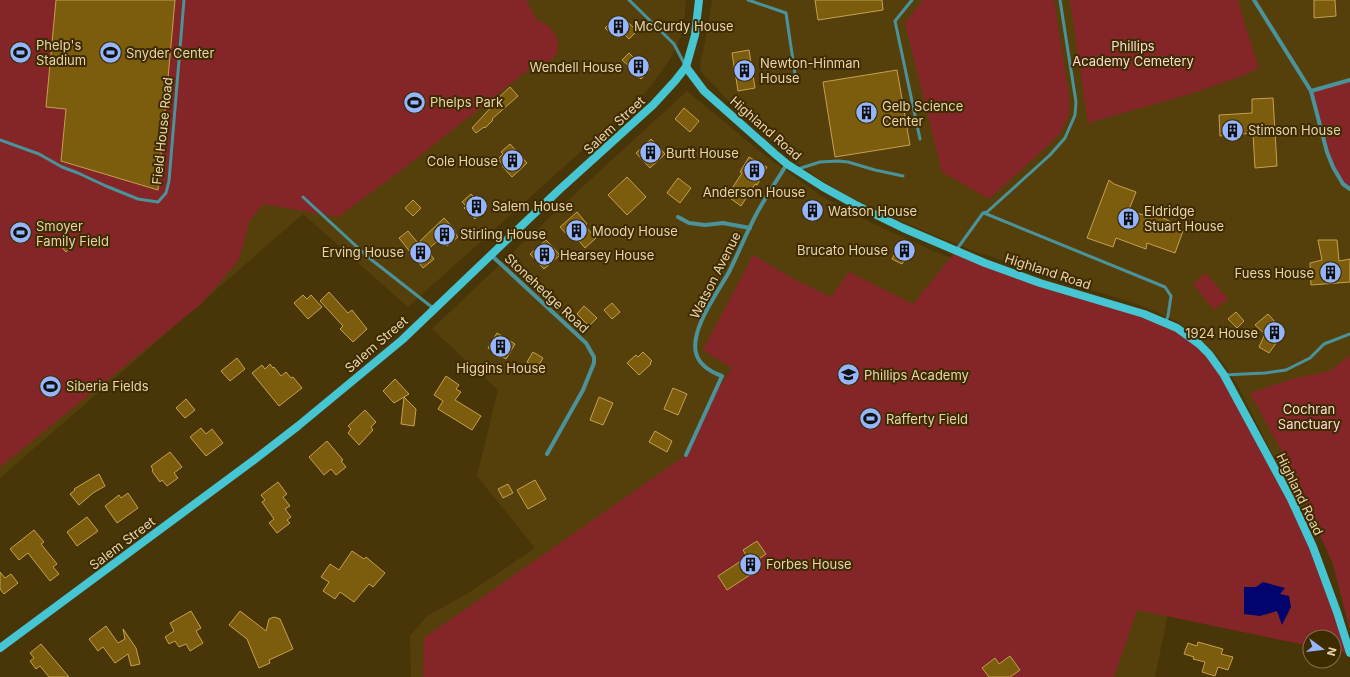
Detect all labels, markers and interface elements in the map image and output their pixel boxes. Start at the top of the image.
building icon: McCurdy House [605,13,631,39]
place label: McCurdy House [634,18,734,34]
place label: Phelp's Stadium [36,37,86,68]
park label: Phillips Academy Cemetery [1072,38,1194,69]
sports icon: Phelp's Stadium [7,39,33,65]
sports icon: Snyder Center [98,40,124,66]
place label: Snyder Center [126,45,214,61]
building icon: Wendell House [625,54,651,80]
place label: Newton-Hinman House [760,55,860,86]
building icon: Newton-Hinman House [731,57,757,83]
place label: Wendell House [530,59,622,75]
street label: Field House Road [148,77,176,185]
sports icon: Phelps Park [402,89,428,115]
street label: Salem Street [580,93,648,157]
street label: Highland Road [727,93,805,163]
place label: Phelps Park [430,94,503,110]
place label: Gelb Science Center [882,98,963,129]
building icon: Gelb Science Center [853,100,879,126]
building icon: Stimson House [1220,117,1246,143]
place label: Stimson House [1248,122,1341,138]
building icon: Burtt House [638,140,664,166]
place label: Burtt House [666,145,739,161]
building icon: Cole House [500,148,526,174]
place label: Cole House [427,153,498,169]
building icon: Anderson House [741,157,767,183]
place label: Anderson House [703,184,805,200]
building icon: Salem House [464,193,490,219]
place label: Salem House [492,198,573,214]
building icon: Watson House [800,198,826,224]
place label: Watson House [828,203,917,219]
place label: Eldridge Stuart House [1144,203,1224,234]
building icon: Eldridge Stuart House [1116,205,1142,231]
place label: Smoyer Family Field [36,218,109,249]
building icon: Moody House [563,218,589,244]
sports icon: Smoyer Family Field [8,220,34,246]
building icon: Stirling House [432,221,458,247]
place label: Moody House [592,223,678,239]
place label: Stirling House [460,226,546,242]
street label: Watson Avenue [686,229,744,321]
building icon: Brucato House [891,237,917,263]
building icon: Erving House [407,239,433,265]
building icon: Hearsey House [532,242,558,268]
place label: Brucato House [797,242,888,258]
place label: Erving House [322,244,404,260]
place label: Hearsey House [560,247,654,263]
street label: Stonehedge Road [502,250,592,336]
street label: Highland Road [1003,250,1093,292]
building icon: Fuess House [1317,260,1343,286]
place label: Fuess House [1235,265,1314,281]
street label: Salem Street [341,312,411,376]
building icon: 1924 House [1261,320,1287,346]
place label: 1924 House [1185,325,1258,341]
building icon: Higgins House [488,333,514,359]
place label: Higgins House [456,360,546,376]
school or university icon: Phillips Academy [836,362,862,388]
place label: Phillips Academy [864,367,969,383]
sports icon: Siberia Fields [37,373,63,399]
place label: Siberia Fields [66,378,149,394]
park label: Cochran Sanctuary [1278,401,1340,432]
sports icon: Rafferty Field [857,406,883,432]
place label: Rafferty Field [886,411,968,427]
street label: Highland Road [1273,450,1327,538]
street label: Salem Street [86,513,158,573]
building icon: Forbes House [737,551,763,577]
place label: Forbes House [766,556,852,572]
north arrow [1302,629,1342,669]
text: N [1324,646,1340,657]

